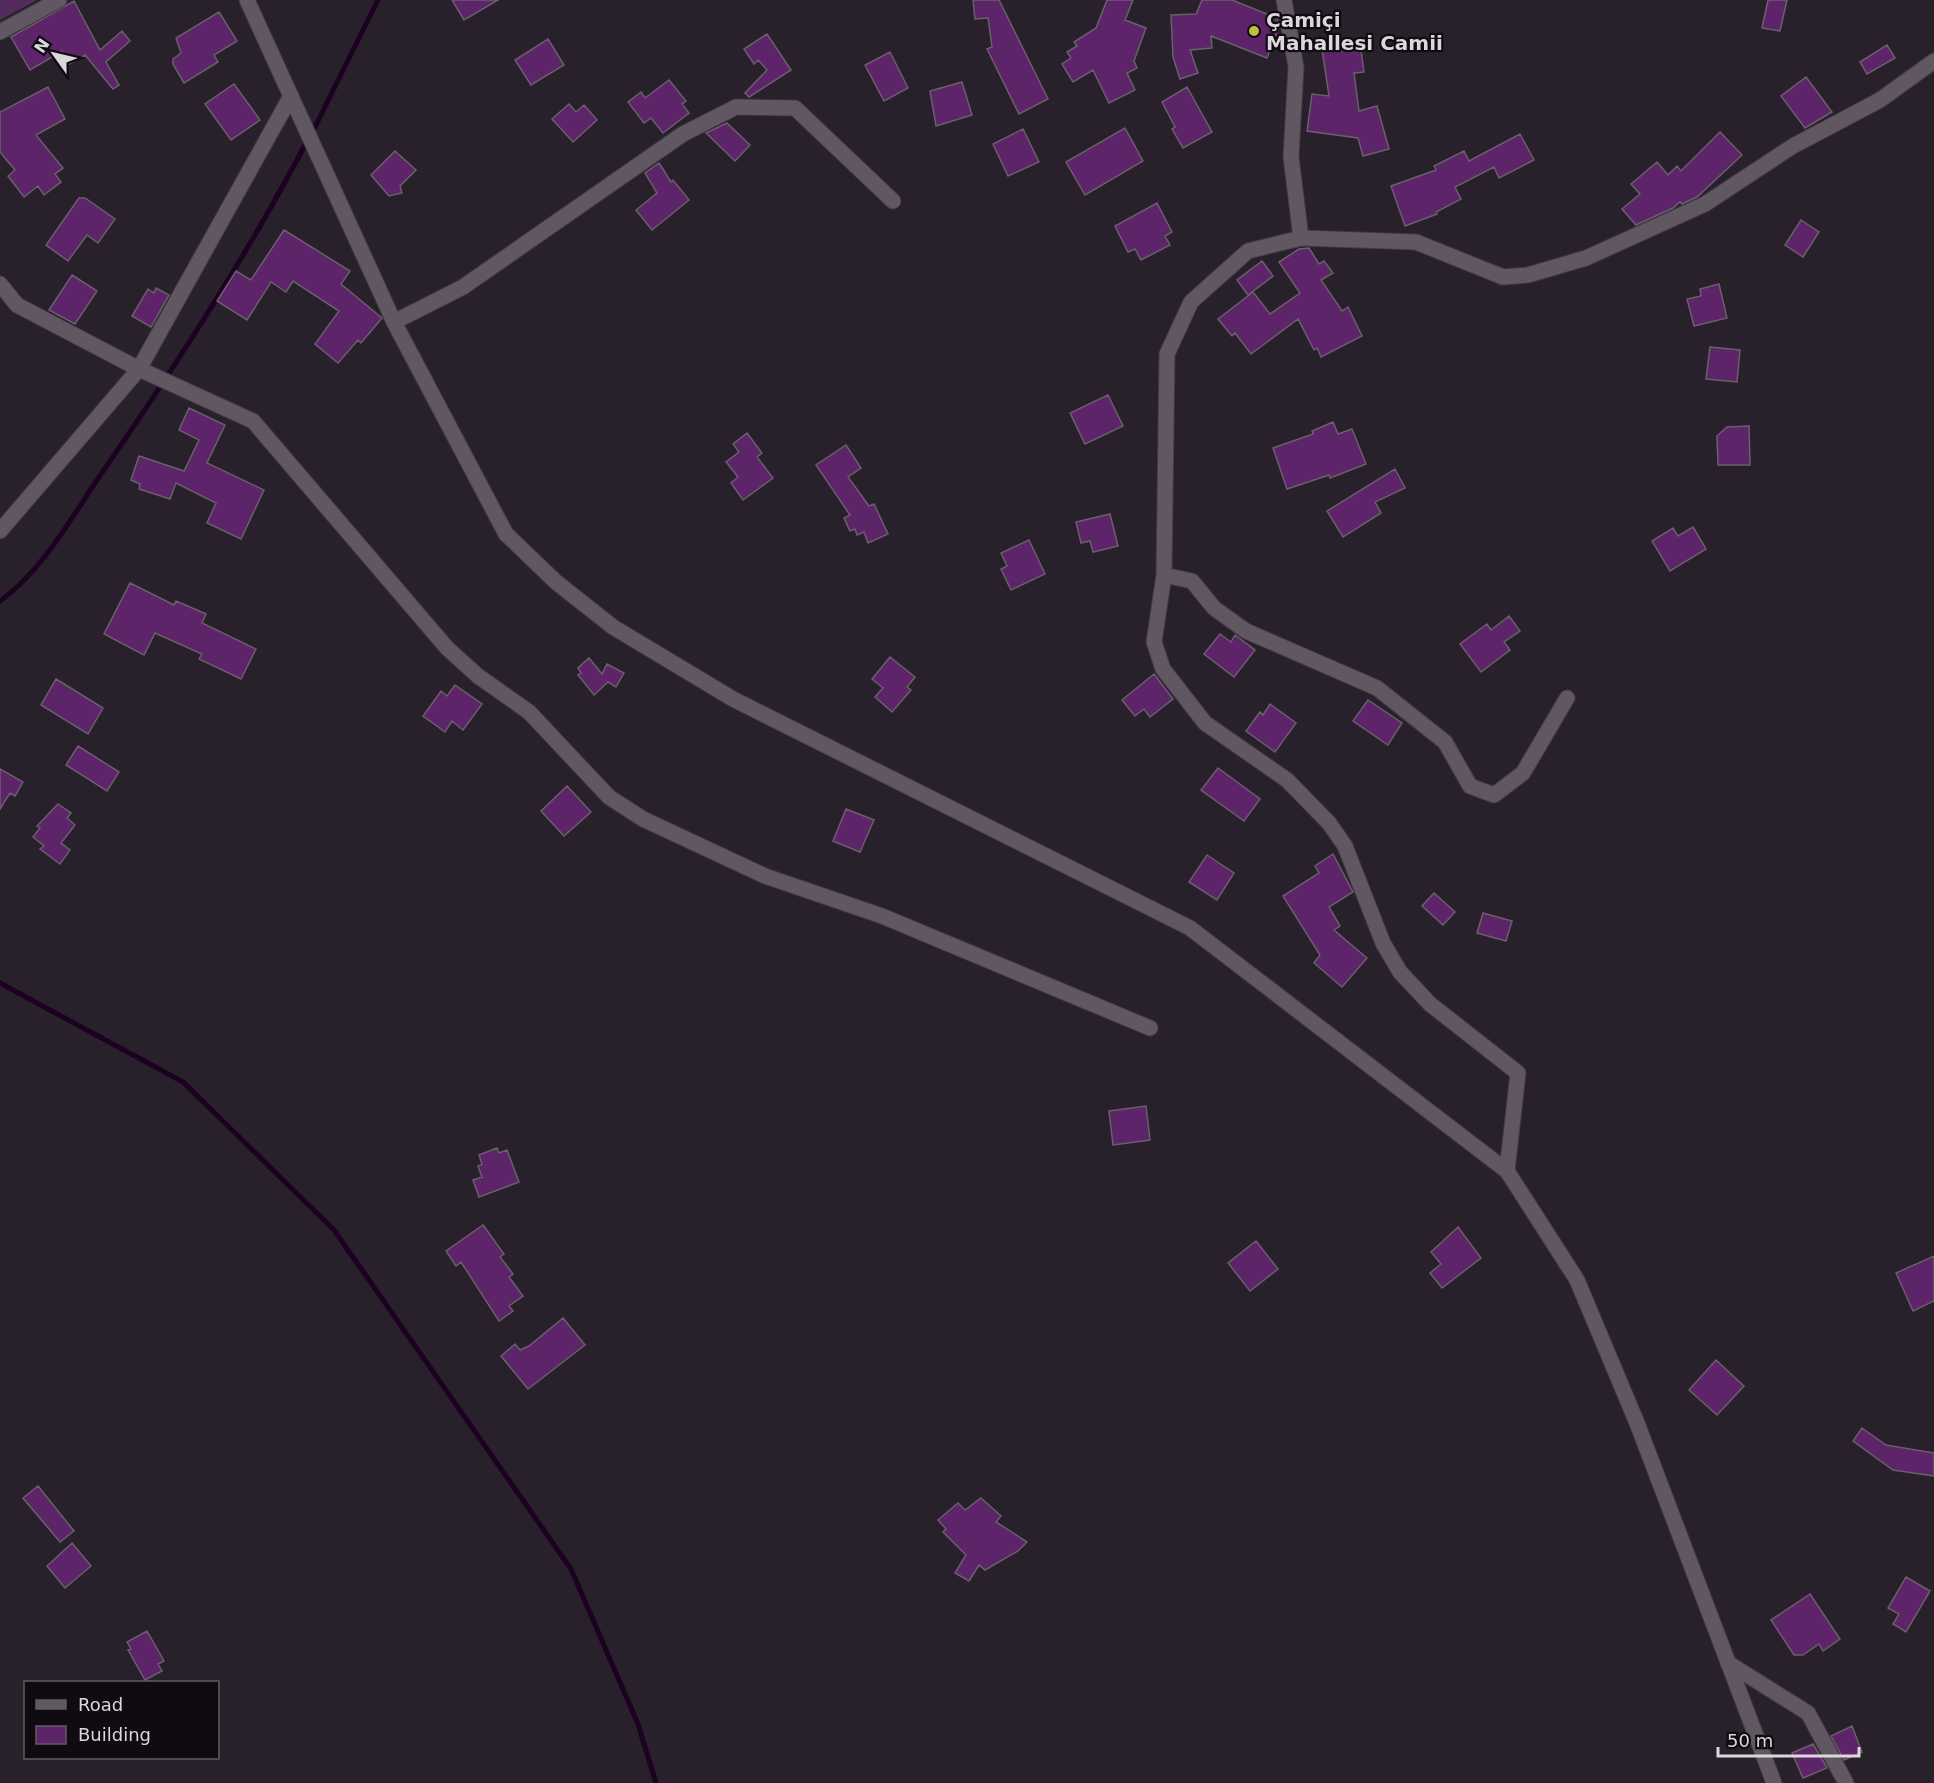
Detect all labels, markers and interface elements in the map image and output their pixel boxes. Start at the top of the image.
place label: Çamiçi Mahallesi Camii [1266,8,1443,55]
north arrow [24,24,84,84]
marker: Çamiçi Mahallesi Camii [1247,24,1261,38]
text: N [30,35,54,57]
legend [24,1681,219,1759]
text: Road [78,1694,123,1715]
scale bar [1718,1720,1859,1758]
text: Building [78,1724,151,1745]
text: 50 m [1727,1730,1773,1751]

